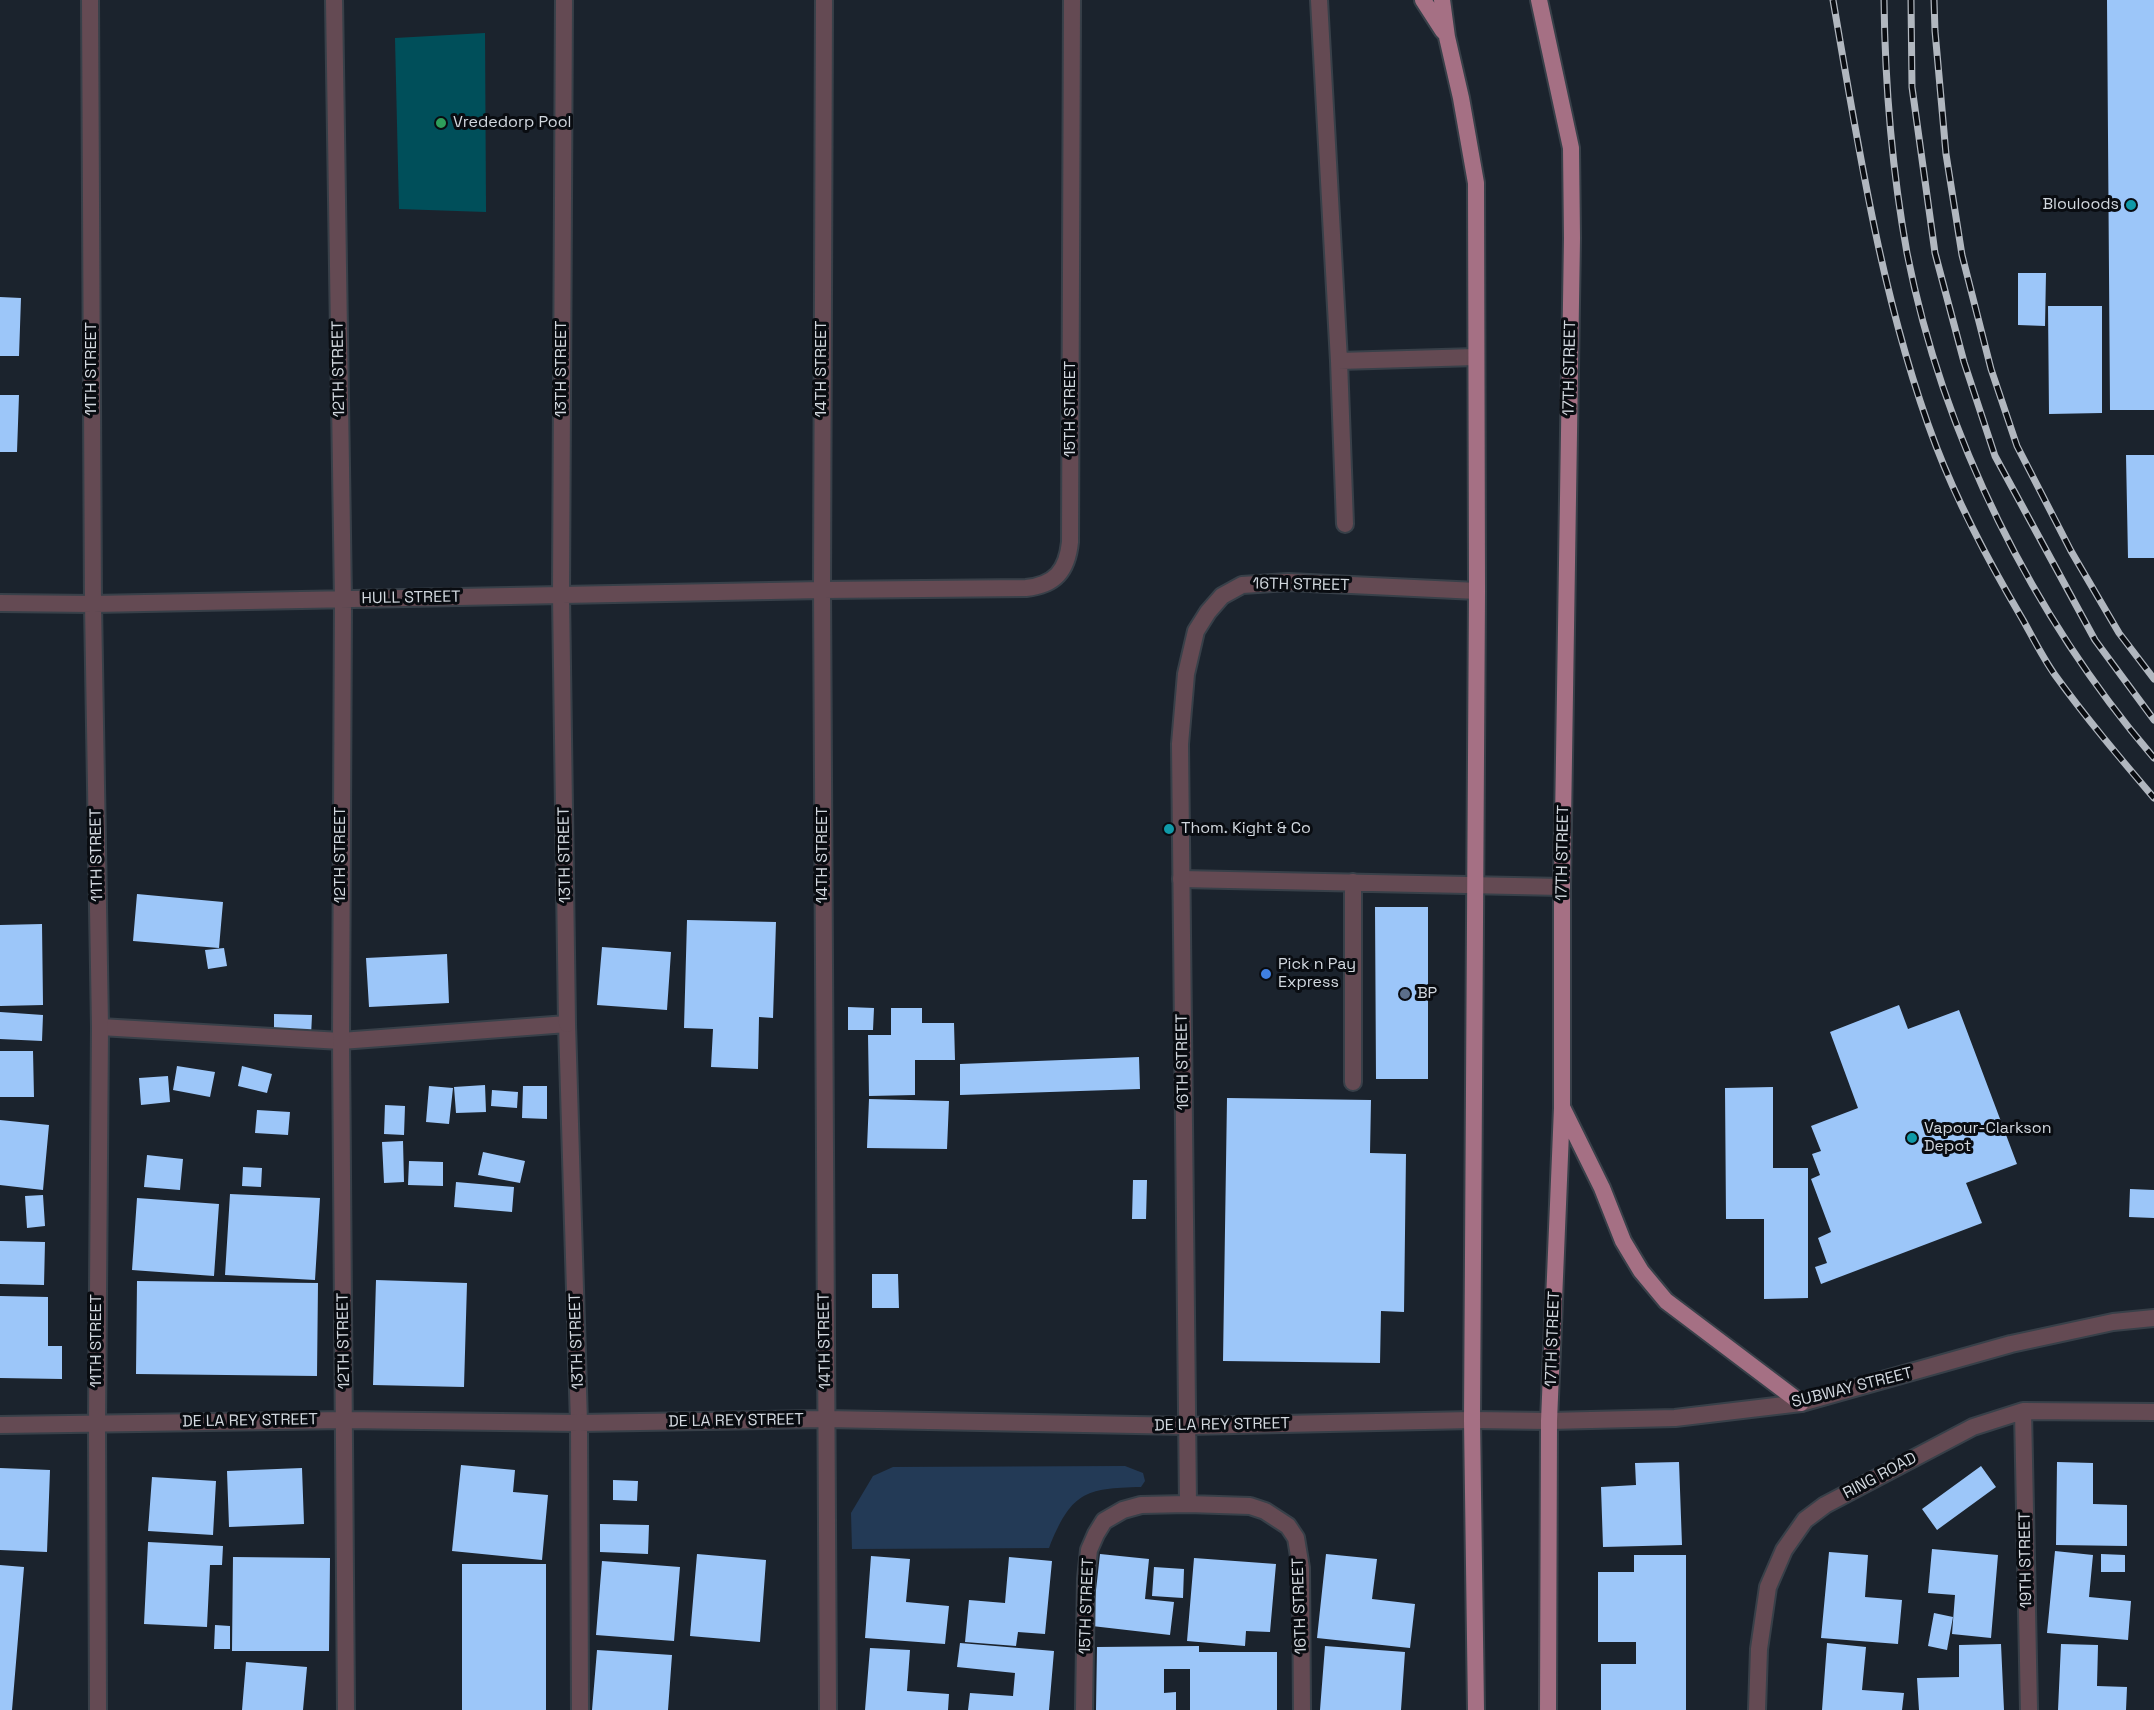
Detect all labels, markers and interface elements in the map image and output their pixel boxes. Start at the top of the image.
place label: Vrededorp Pool [453,113,571,133]
marker: Vrededorp Pool [434,116,448,130]
place label: Blouloods [2042,195,2119,215]
marker: Blouloods [2124,198,2138,212]
street label: 17TH STREET [1560,320,1580,416]
street label: 12TH STREET [329,321,349,417]
street label: 13TH STREET [552,321,572,417]
street label: 14TH STREET [812,321,832,417]
street label: 11TH STREET [82,322,102,416]
street label: 15TH STREET [1061,361,1081,457]
street label: 16TH STREET [1252,575,1350,595]
street label: HULL STREET [361,588,461,608]
street label: 17TH STREET [1553,805,1573,901]
street label: 12TH STREET [331,807,351,903]
street label: 13TH STREET [555,807,575,903]
street label: 14TH STREET [813,807,833,903]
street label: 11TH STREET [87,808,107,902]
place label: Thom. Kight & Co [1181,819,1311,839]
marker: Thom. Kight & Co [1162,822,1176,836]
place label: Pick n Pay Express [1278,955,1356,993]
marker: Pick n Pay Express [1259,967,1273,981]
place label: BP [1417,984,1437,1004]
marker: BP [1398,987,1412,1001]
street label: 16TH STREET [1173,1013,1193,1111]
place label: Vapour-Clarkson Depot [1924,1119,2051,1157]
marker: Vapour-Clarkson Depot [1905,1131,1919,1145]
street label: 17TH STREET [1542,1291,1564,1387]
street label: 13TH STREET [566,1292,588,1390]
street label: 14TH STREET [815,1292,835,1390]
street label: 12TH STREET [334,1293,354,1389]
street label: 11TH STREET [87,1294,107,1388]
street label: SUBWAY STREET [1790,1364,1914,1412]
street label: DE LA REY STREET [182,1410,318,1432]
street label: DE LA REY STREET [668,1410,804,1432]
street label: DE LA REY STREET [1154,1414,1290,1436]
street label: RING ROAD [1840,1449,1920,1503]
street label: 19TH STREET [2016,1511,2036,1609]
street label: 15TH STREET [1076,1557,1098,1655]
street label: 16TH STREET [1289,1557,1311,1655]

